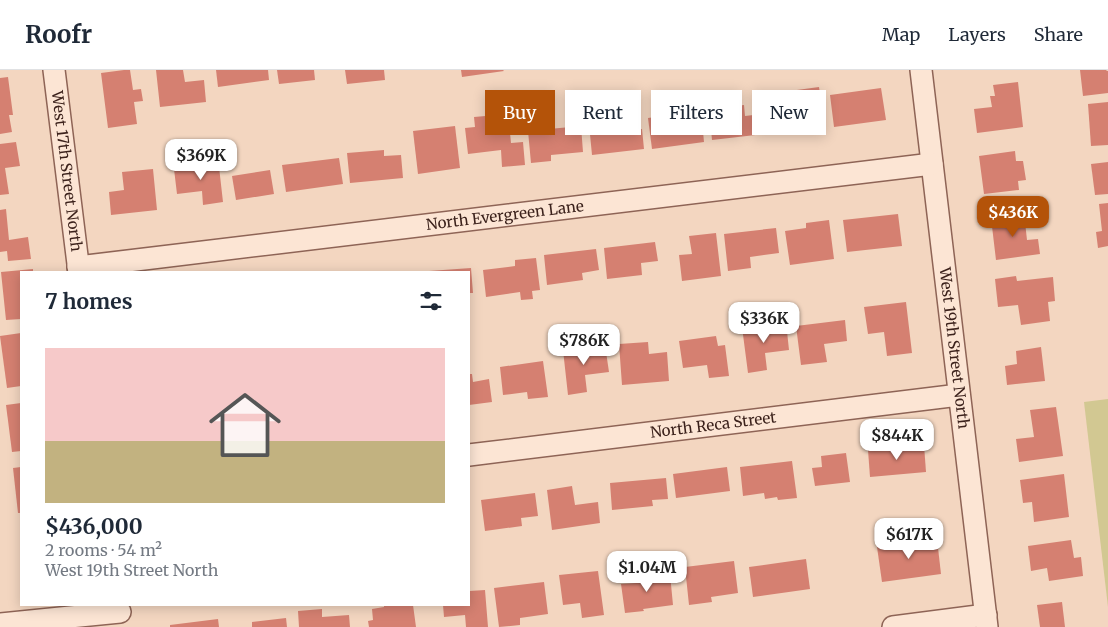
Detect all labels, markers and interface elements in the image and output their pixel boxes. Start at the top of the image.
text: Roofr [25,19,92,50]
text: Map [882,23,920,46]
text: Layers [948,23,1006,46]
text: Share [1034,23,1083,46]
street label: West 17th Street North [48,89,86,253]
chip: Buy [485,90,555,135]
chip: Rent [565,90,641,135]
chip: Filters [651,90,742,135]
chip: New [752,90,826,135]
pin: $369K [166,138,236,181]
text: $369K [176,145,226,165]
street label: North Evergreen Lane [425,196,585,234]
pin: $436K [978,196,1048,238]
text: $436K [988,202,1038,222]
street label: West 19th Street North [935,265,973,430]
icon: filters [417,287,445,315]
text: 7 homes [45,288,133,315]
pin: $336K [729,302,799,344]
text: $336K [739,308,789,328]
pin: $786K [549,324,619,366]
text: $786K [559,330,609,350]
icon: home [200,380,290,470]
street label: North Reca Street [649,407,777,442]
pin: $844K [862,418,932,461]
text: $844K [871,425,923,445]
text: $436,000 [45,513,143,540]
pin: $617K [874,518,944,560]
text: $617K [885,524,933,544]
text: 2 rooms · 54 m² [45,540,162,560]
pin: $1.04M [606,550,688,593]
text: $1.04M [618,557,676,577]
text: West 19th Street North [45,560,218,580]

